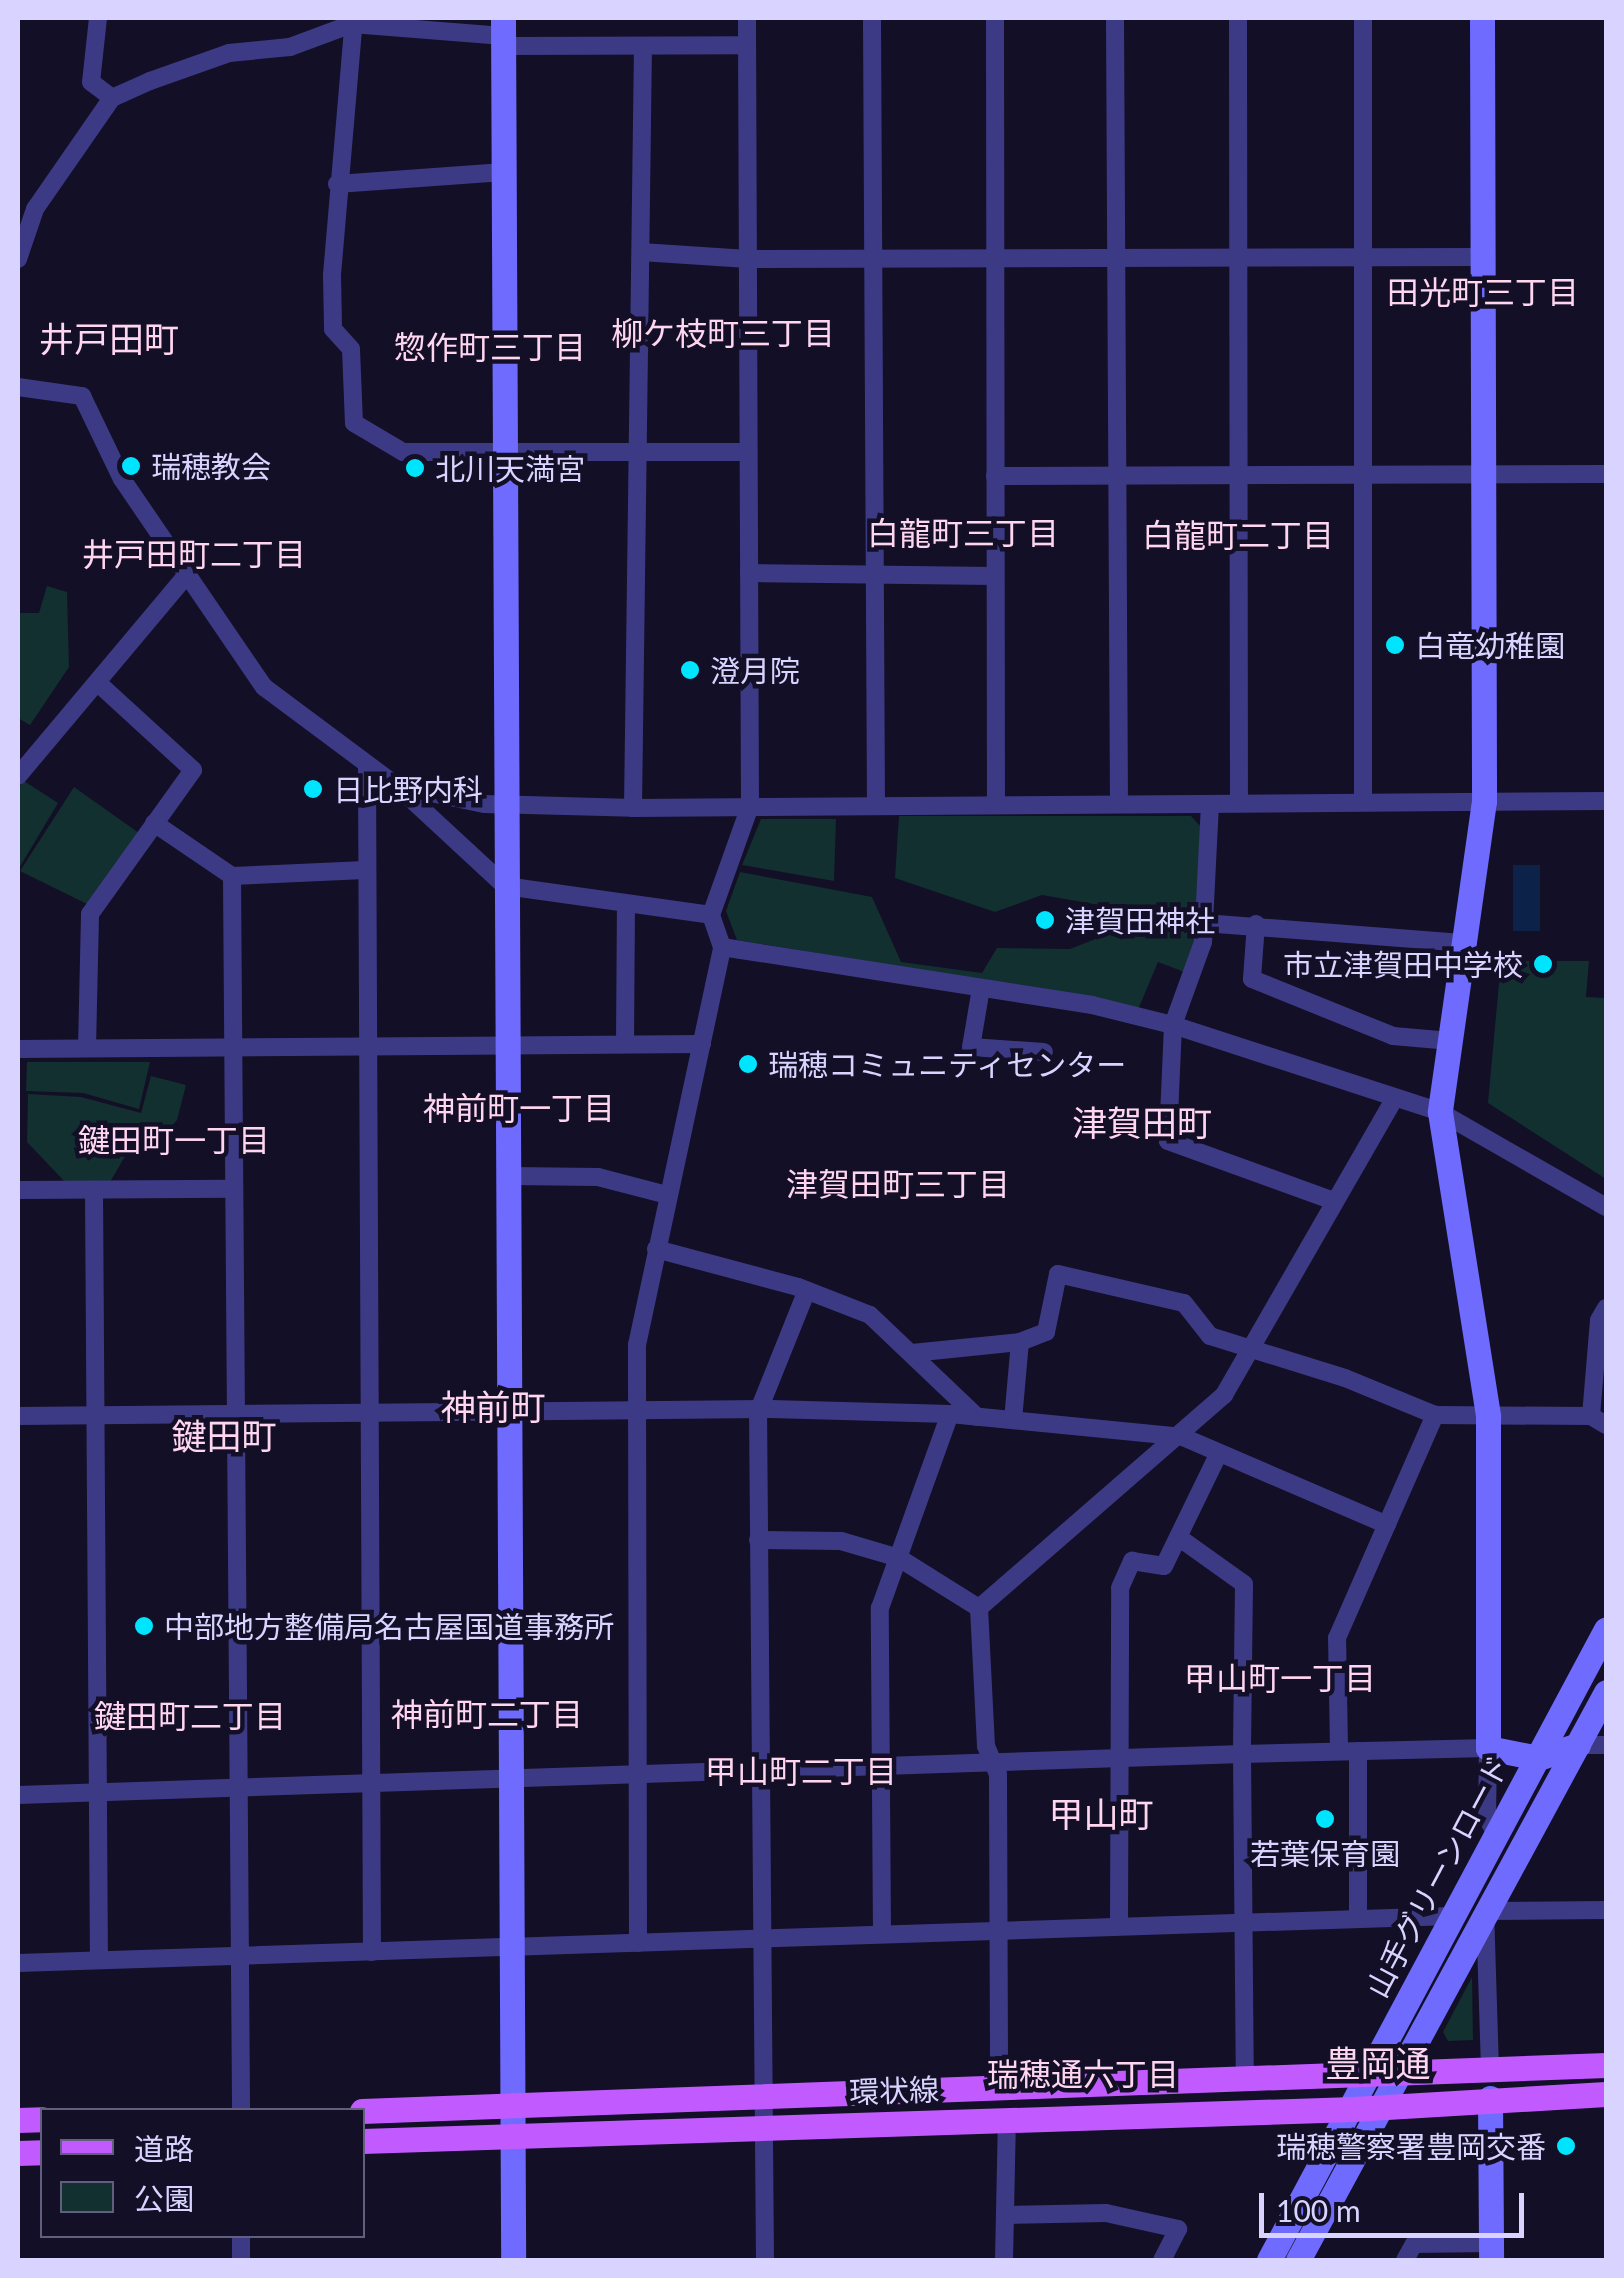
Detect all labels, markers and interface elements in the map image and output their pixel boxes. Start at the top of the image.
district label: 田光町三丁目 [1387,273,1579,311]
district label: 柳ケ枝町三丁目 [611,314,835,352]
district label: 井戸田町 [39,317,179,359]
district label: 惣作町三丁目 [394,328,586,366]
place label: 瑞穂教会 [151,448,271,484]
place label: 北川天満宮 [435,450,585,486]
marker: 瑞穂教会 [120,455,142,477]
marker: 北川天満宮 [404,457,426,479]
district label: 白龍町三丁目 [867,514,1059,552]
district label: 白龍町二丁目 [1142,516,1334,554]
district label: 井戸田町二丁目 [82,535,306,573]
place label: 白竜幼稚園 [1415,627,1565,663]
marker: 白竜幼稚園 [1384,634,1406,656]
place label: 澄月院 [710,652,800,688]
marker: 澄月院 [679,659,701,681]
place label: 日比野内科 [333,771,483,807]
marker: 日比野内科 [302,778,324,800]
place label: 津賀田神社 [1065,902,1215,938]
marker: 津賀田神社 [1034,909,1056,931]
place label: 市立津賀田中学校 [1283,946,1523,982]
marker: 市立津賀田中学校 [1532,953,1554,975]
place label: 瑞穂コミュニティセンター [768,1046,1128,1082]
marker: 瑞穂コミュニティセンター [737,1053,759,1075]
district label: 神前町一丁目 [423,1089,615,1127]
district label: 津賀田町 [1072,1101,1212,1143]
district label: 鍵田町一丁目 [78,1121,270,1159]
district label: 津賀田町三丁目 [786,1165,1010,1203]
district label: 神前町 [441,1385,545,1427]
district label: 鍵田町 [172,1414,276,1456]
place label: 中部地方整備局名古屋国道事務所 [164,1608,614,1644]
marker: 中部地方整備局名古屋国道事務所 [133,1615,155,1637]
district label: 甲山町一丁目 [1184,1659,1376,1697]
district label: 神前町二丁目 [391,1695,583,1733]
district label: 鍵田町二丁目 [94,1697,286,1735]
street label: 山手グリーンロード [1358,1748,1516,2004]
district label: 甲山町二丁目 [705,1752,897,1790]
district label: 甲山町 [1049,1792,1153,1834]
marker: 若葉保育園 [1314,1808,1336,1830]
place label: 若葉保育園 [1250,1835,1400,1871]
district label: 豊岡通 [1326,2041,1430,2083]
district label: 瑞穂通六丁目 [987,2055,1179,2093]
street label: 環状線 [848,2070,940,2110]
legend [40,2108,365,2238]
place label: 瑞穂警察署豊岡交番 [1276,2128,1546,2164]
text: 道路 [134,2130,194,2166]
marker: 瑞穂警察署豊岡交番 [1555,2135,1577,2157]
scale bar [1264,2173,1529,2235]
text: 公園 [134,2180,194,2216]
text: 100 m [1276,2192,1361,2228]

